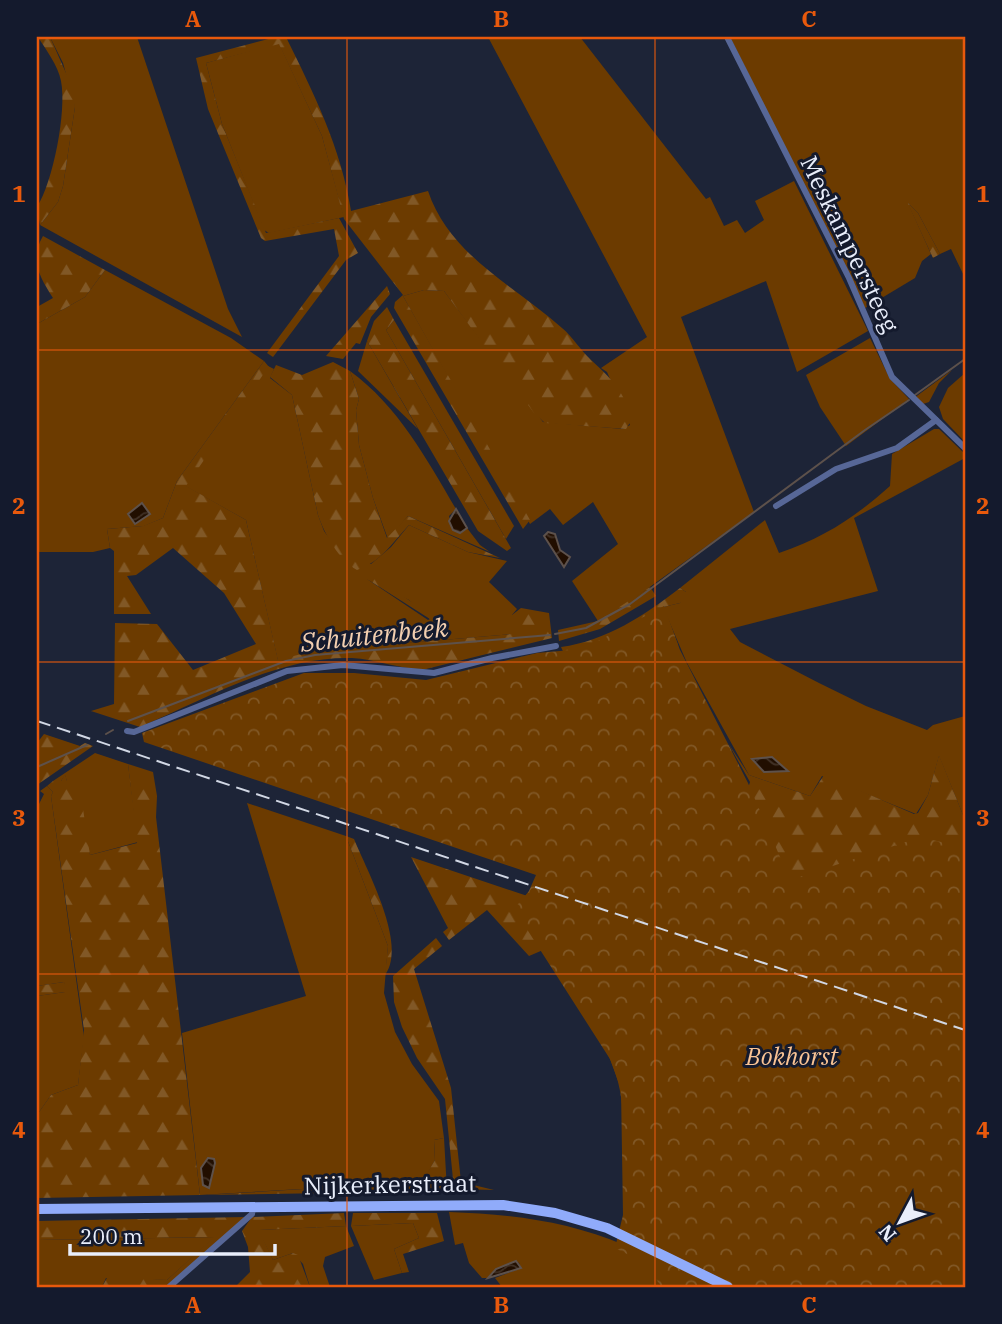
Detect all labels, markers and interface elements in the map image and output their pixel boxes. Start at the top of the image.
text: A [185,3,201,33]
text: B [493,3,509,33]
text: C [801,3,817,33]
street label: Meskampersteeg [793,150,907,338]
text: 1 [12,178,26,208]
text: 1 [976,178,990,208]
text: 2 [12,490,26,520]
text: 2 [976,490,990,520]
water label: Schuitenbeek [298,609,450,659]
text: 3 [12,802,26,832]
text: 3 [976,802,990,832]
park label: Bokhorst [745,1040,840,1072]
text: 4 [12,1114,26,1144]
text: 4 [976,1114,990,1144]
street label: Nijkerkerstraat [303,1166,477,1202]
north arrow [866,1188,936,1258]
scale bar [70,1212,275,1256]
text: N [873,1220,901,1247]
text: 200 m [80,1222,143,1250]
text: A [185,1289,201,1319]
text: B [493,1289,509,1319]
text: C [801,1289,817,1319]

